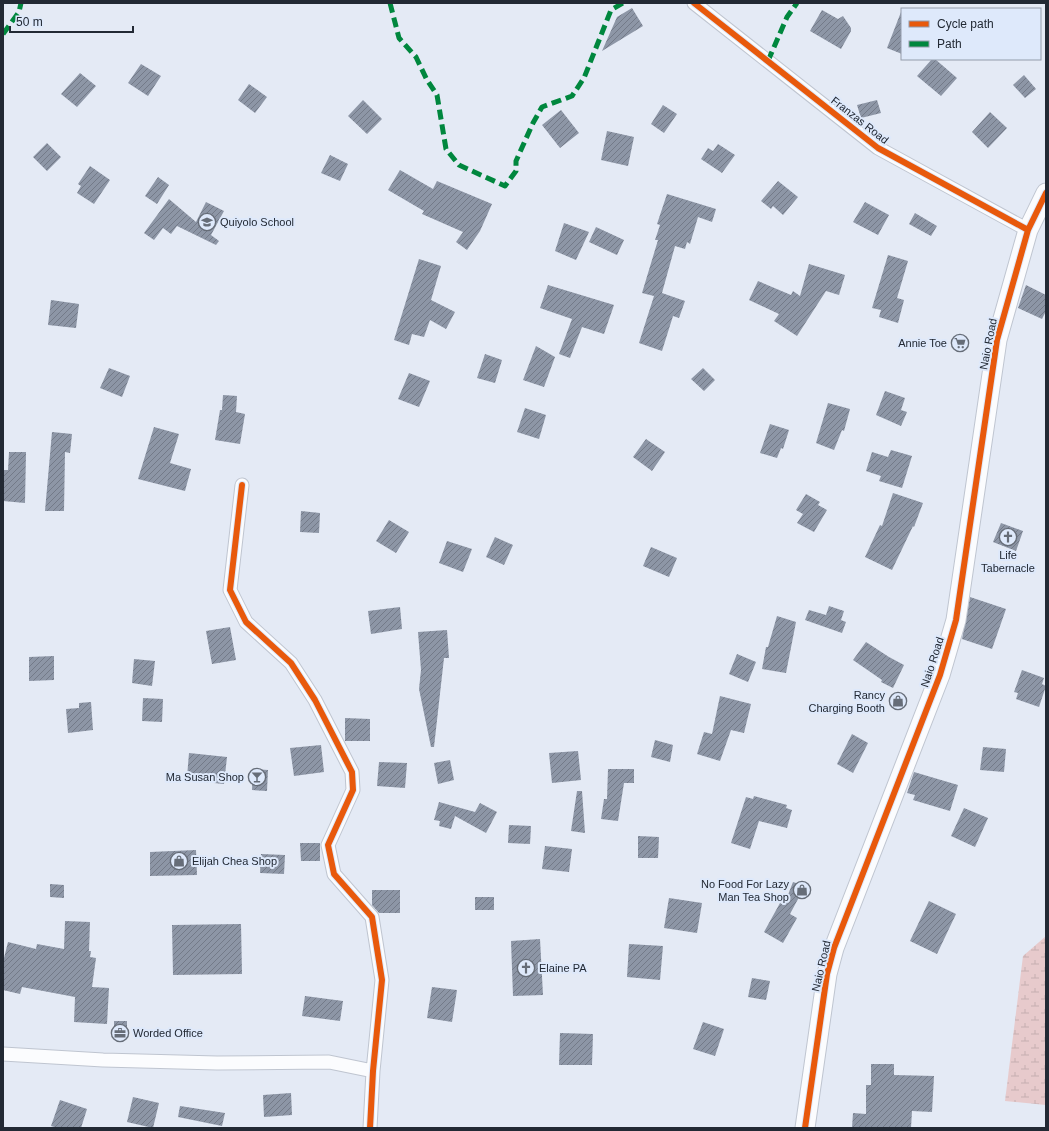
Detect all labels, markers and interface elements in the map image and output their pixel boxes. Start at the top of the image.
scale bar [10,8,133,34]
legend [901,8,1041,60]
text: 50 m [16,15,43,29]
text: Cycle path [937,17,994,31]
text: Path [937,37,962,51]
street label: Franzas Road [829,94,891,146]
school or university icon: Quiyolo School [197,212,217,232]
place label: Quiyolo School [220,216,294,228]
street label: Naio Road [977,317,999,371]
supermarket icon: Annie Toe [950,333,970,353]
place label: Annie Toe [898,337,947,349]
church icon: Life Tabernacle [998,527,1018,547]
place label: Life Tabernacle [981,549,1035,574]
street label: Naio Road [918,635,946,689]
place label: Rancy Charging Booth [809,689,885,714]
shop icon: Rancy Charging Booth [888,691,908,711]
bar icon: Ma Susan Shop [247,767,267,787]
place label: Ma Susan Shop [166,771,244,783]
shop icon: Elijah Chea Shop [169,851,189,871]
place label: Elijah Chea Shop [192,855,277,867]
place label: No Food For Lazy Man Tea Shop [701,878,789,903]
shop icon: No Food For Lazy Man Tea Shop [792,880,812,900]
street label: Naio Road [809,939,833,993]
church icon: Elaine PA [516,958,536,978]
place label: Elaine PA [539,962,587,974]
office icon: Worded Office [110,1023,130,1043]
place label: Worded Office [133,1027,203,1039]

